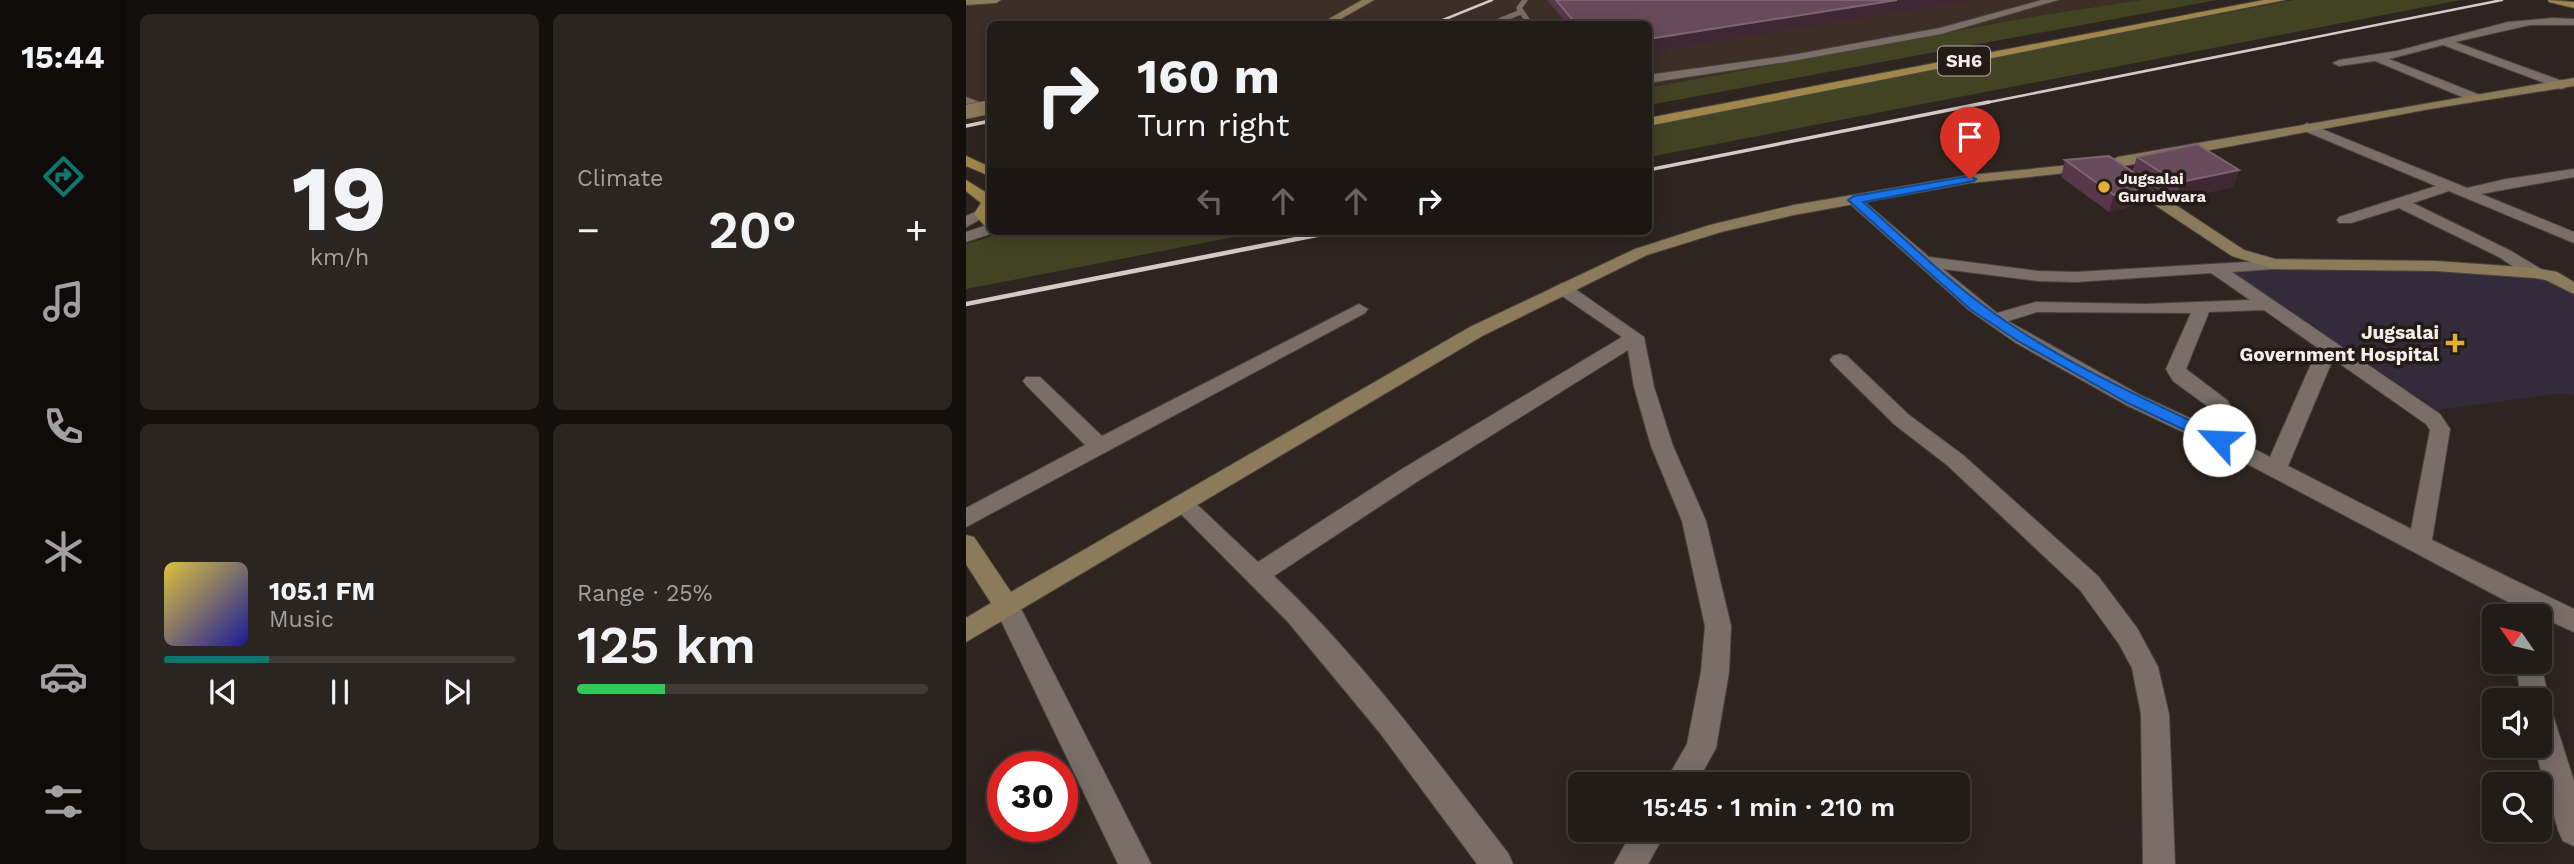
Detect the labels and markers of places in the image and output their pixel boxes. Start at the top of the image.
pin [1940,107,2000,179]
place label: Jugsalai Gurudwara [2118,169,2207,206]
marker: Jugsalai Gurudwara [2096,179,2112,195]
place label: Jugsalai Government Hospital [2240,321,2440,366]
marker: Jugsalai Government Hospital [2445,333,2465,353]

